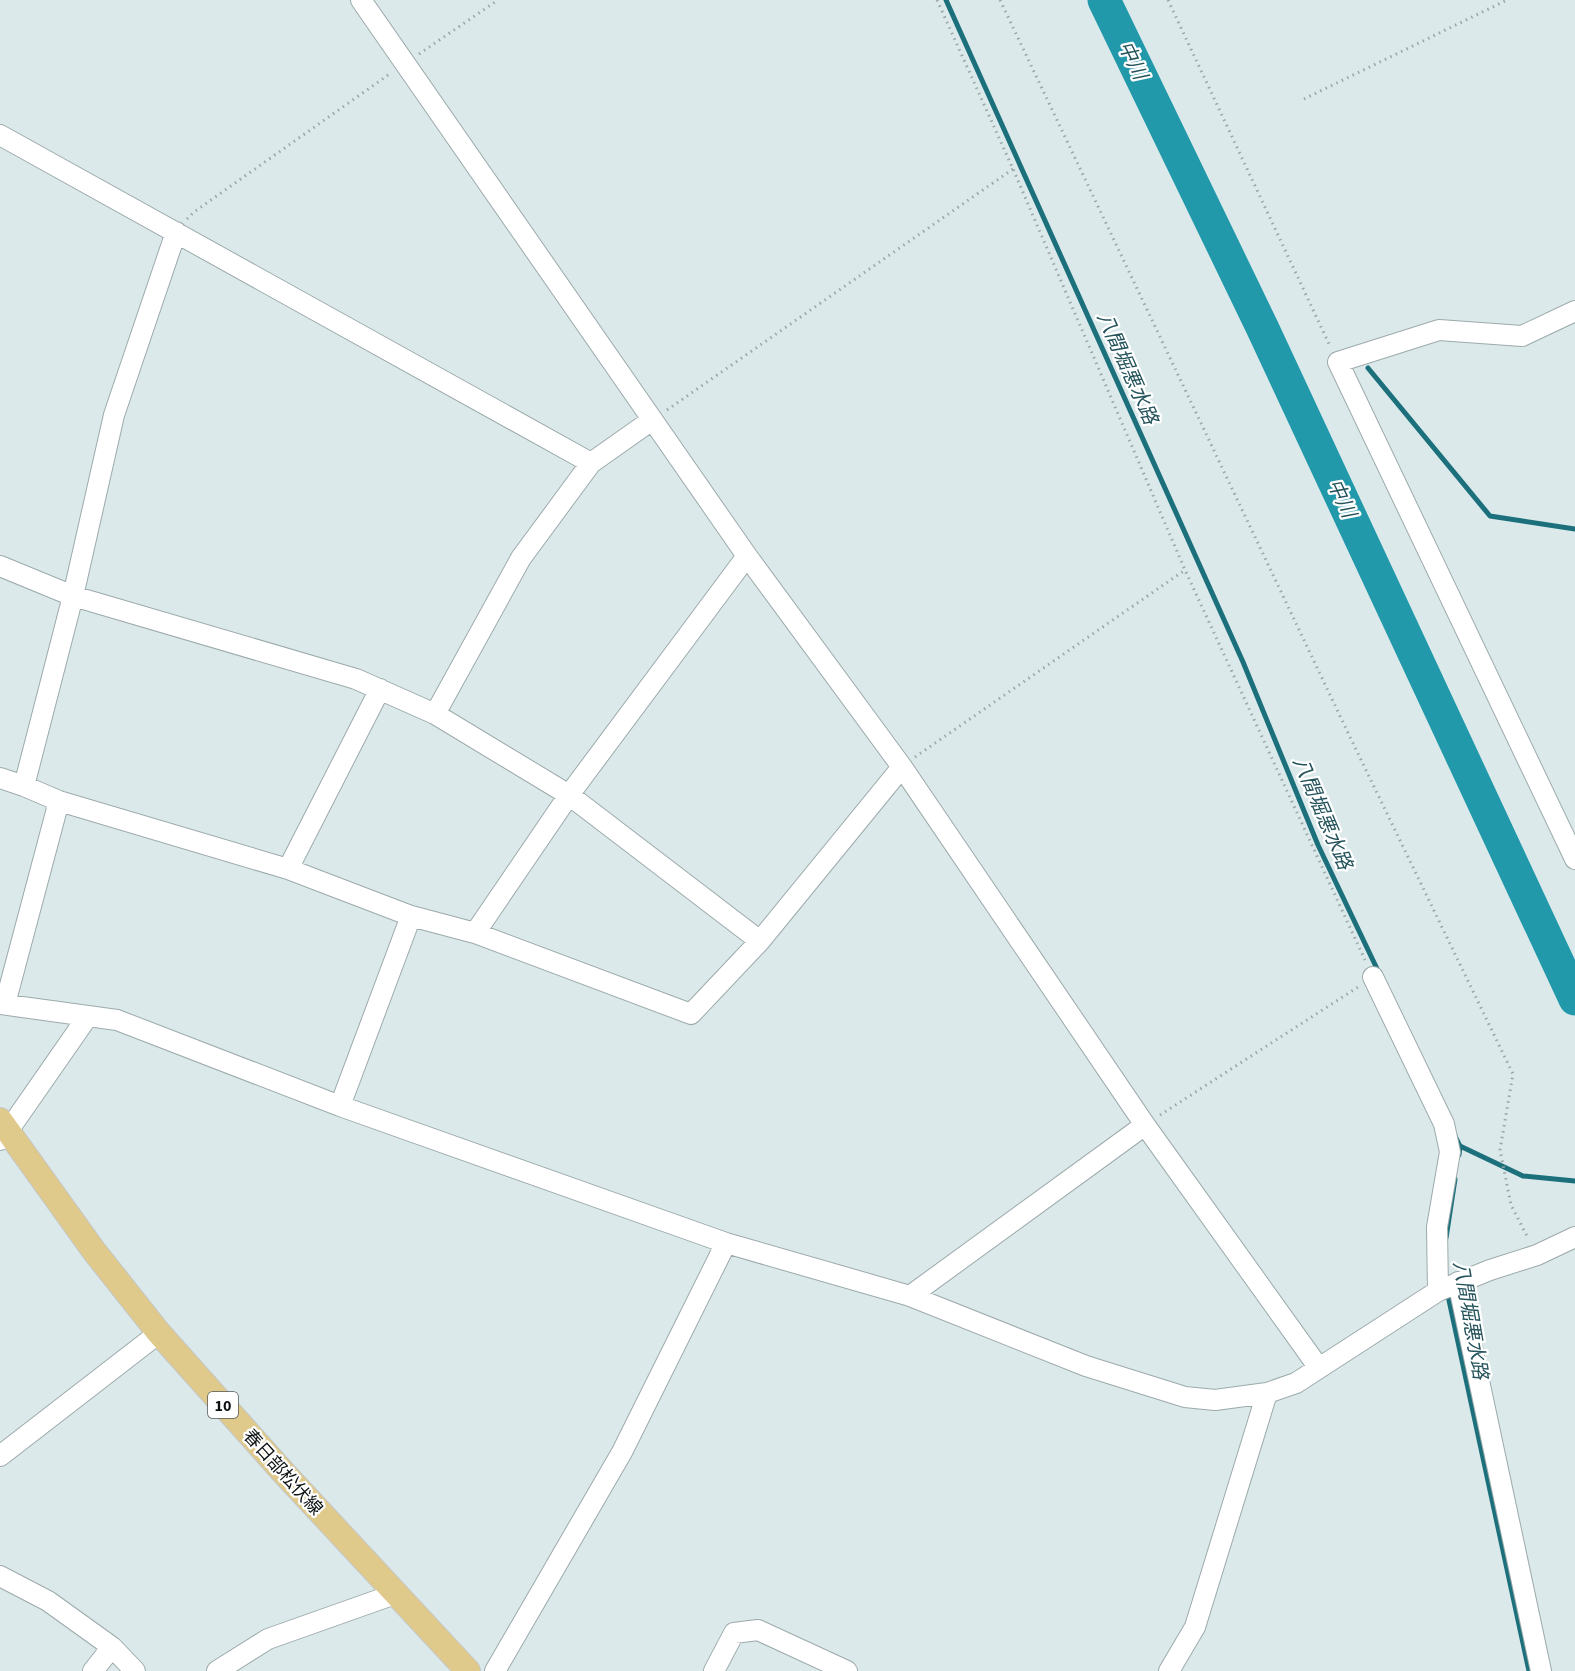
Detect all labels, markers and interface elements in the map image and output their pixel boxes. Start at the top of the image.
water label: 中川 [1111,36,1154,86]
water label: 八間堀悪水路 [1090,308,1165,431]
water label: 中川 [1320,474,1363,524]
water label: 八間堀悪水路 [1286,753,1359,876]
water label: 八間堀悪水路 [1446,1259,1495,1384]
road number: 10 [208,1392,238,1418]
street label: 春日部松伏線 [237,1424,328,1521]

